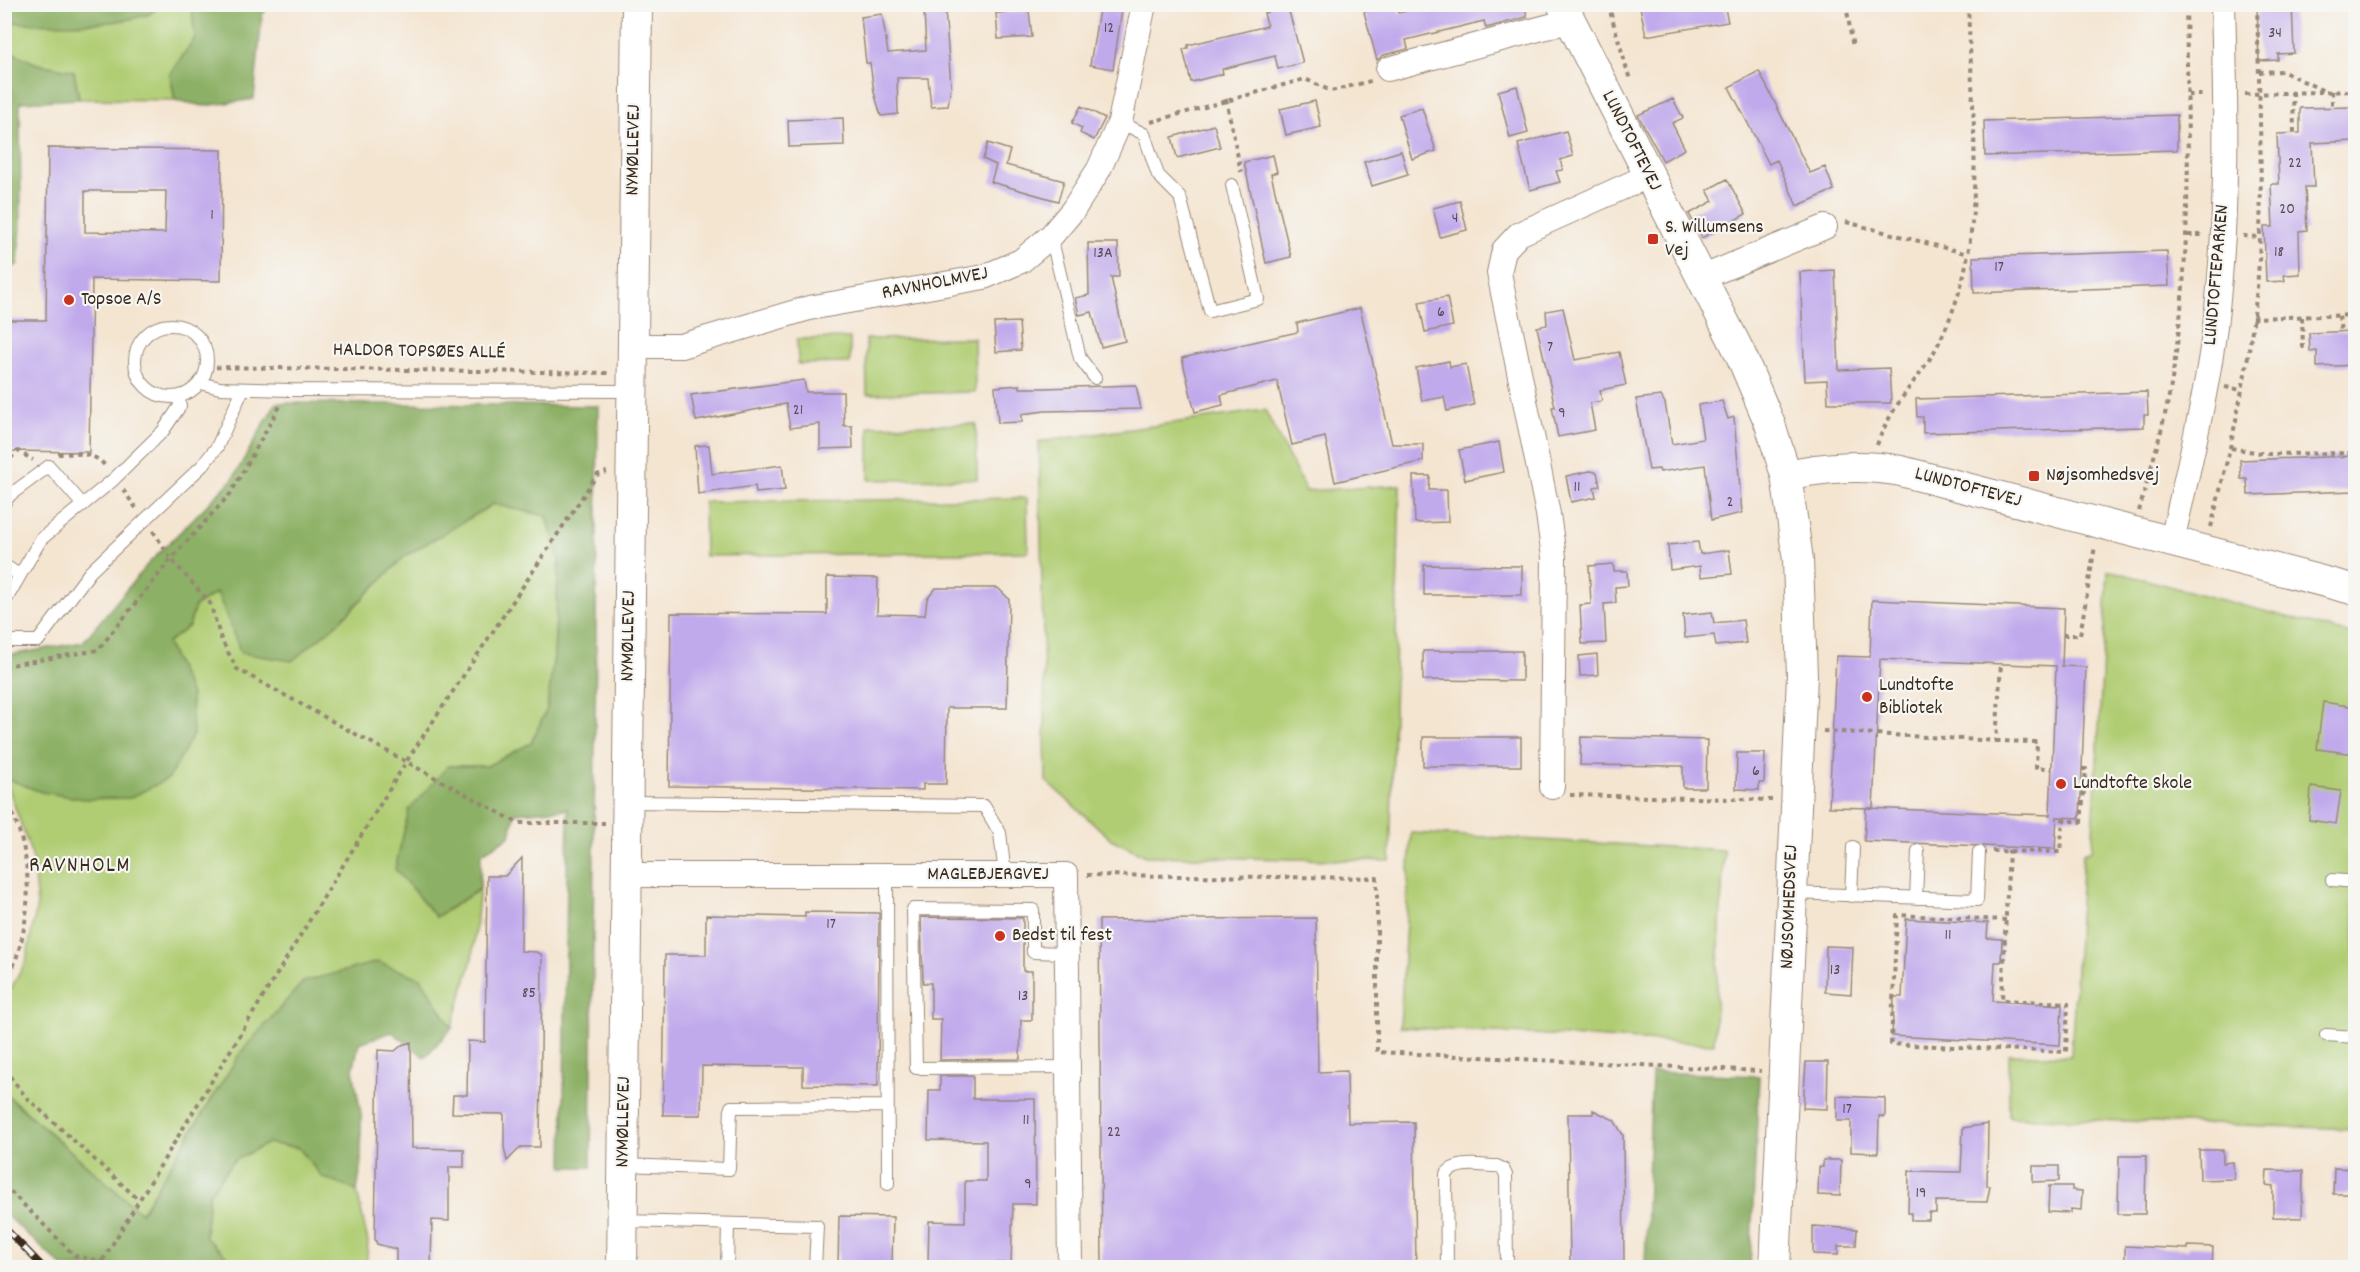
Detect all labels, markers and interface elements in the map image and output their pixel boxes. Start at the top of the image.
house number: 12 [1104,17,1114,40]
house number: 34 [2268,22,2282,45]
street label: LUNDTOFTEVEJ [1594,86,1668,196]
street label: NYMØLLEVEJ [619,104,649,196]
house number: 22 [2288,152,2302,175]
house number: 20 [2279,198,2295,221]
street label: LUNDTOFTEPARKEN [2197,203,2237,347]
house number: 1 [210,204,214,227]
house number: 4 [1452,207,1458,230]
place label: S. Willumsens Vej [1665,214,1764,265]
marker: S. Willumsens Vej [1646,232,1660,246]
house number: 18 [2274,241,2284,264]
house number: 13A [1093,242,1113,265]
house number: 17 [1994,256,2004,279]
street label: RAVNHOLMVEJ [879,260,991,308]
place label: Topsoe A/S [81,286,161,314]
marker: Topsoe A/S [62,293,76,307]
house number: 6 [1437,301,1445,324]
street label: HALDOR TOPSØES ALLÉ [332,336,506,368]
house number: 7 [1547,336,1553,359]
house number: 21 [793,399,803,422]
house number: 9 [1558,402,1566,425]
street label: LUNDTOFTEVEJ [1911,460,2025,516]
place label: Nøjsomhedsvej [2046,462,2159,490]
marker: Nøjsomhedsvej [2027,469,2041,483]
house number: 11 [1573,476,1581,499]
house number: 2 [1727,491,1734,514]
street label: NYMØLLEVEJ [614,590,644,682]
place label: Lundtofte Bibliotek [1879,672,1954,723]
marker: Lundtofte Bibliotek [1860,690,1874,704]
house number: 6 [1752,760,1760,783]
place label: Lundtofte Skole [2073,770,2192,798]
marker: Lundtofte Skole [2054,777,2068,791]
street label: NØJSOMHEDSVEJ [1774,844,1806,970]
district label: RAVNHOLM [29,851,131,882]
street label: MAGLEBJERGVEJ [927,861,1049,889]
house number: 17 [826,913,836,936]
place label: Bedst til fest [1012,922,1112,950]
house number: 11 [1944,924,1952,947]
marker: Bedst til fest [993,929,1007,943]
house number: 13 [1830,959,1840,982]
house number: 85 [522,982,536,1005]
house number: 13 [1018,985,1028,1008]
street label: NYMØLLEVEJ [609,1076,639,1168]
house number: 17 [1842,1098,1852,1121]
house number: 11 [1022,1109,1030,1132]
house number: 22 [1107,1121,1121,1144]
house number: 9 [1024,1173,1032,1196]
house number: 19 [1916,1182,1926,1205]

